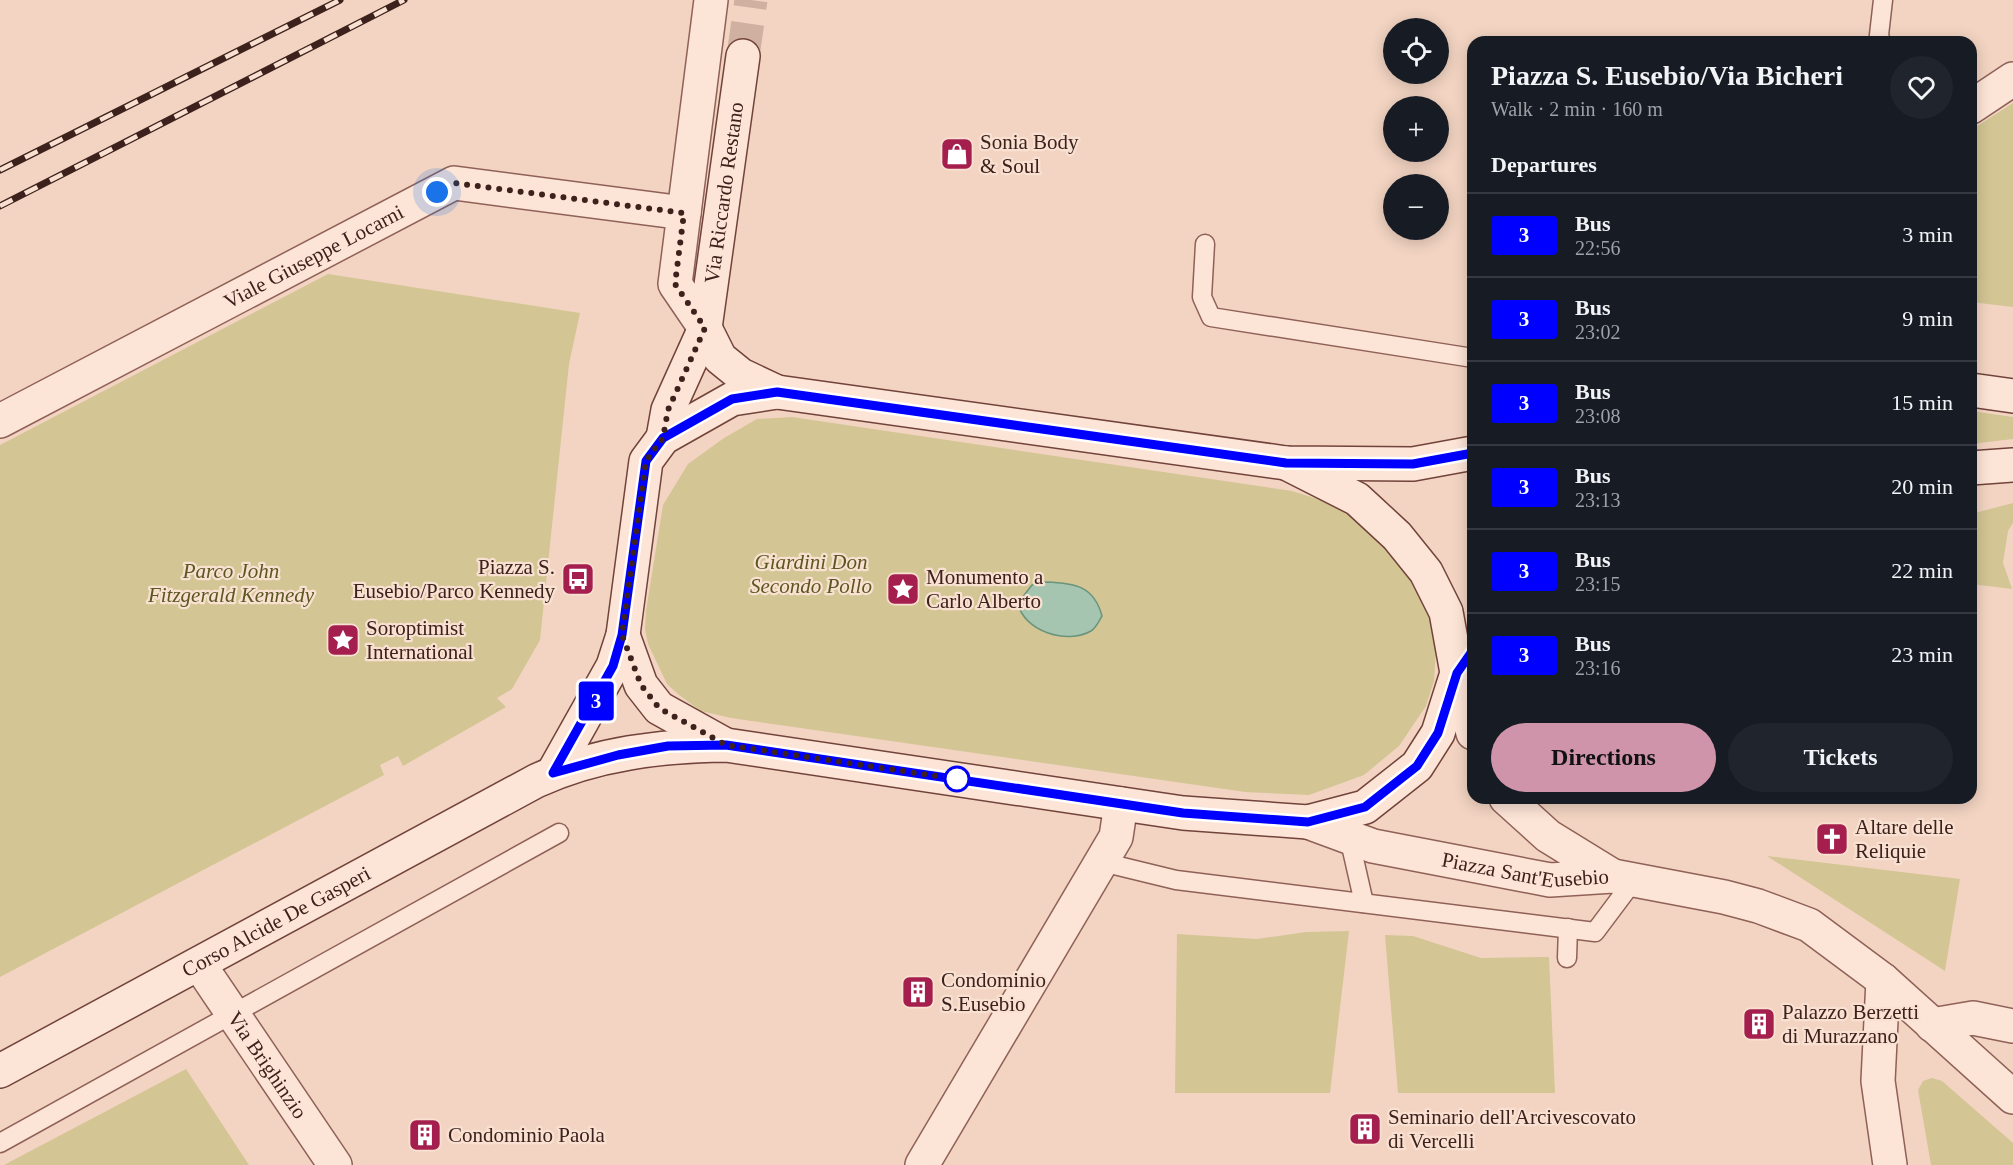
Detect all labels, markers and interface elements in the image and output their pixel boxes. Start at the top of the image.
map controls [1383,18,1449,240]
button: locate [1383,18,1449,84]
button: heart [1890,56,1953,119]
text: Piazza S. Eusebio/Via Bicheri [1491,60,1843,91]
button: + [1383,96,1449,162]
text: Walk · 2 min · 160 m [1491,98,1663,120]
street label: Via Riccardo Restano [699,100,748,285]
place label: Sonia Body & Soul [980,130,1079,178]
shop icon: Sonia Body & Soul [939,136,975,172]
text: Departures [1491,152,1597,177]
button: − [1383,174,1449,240]
your location [422,177,452,207]
street label: Viale Giuseppe Locarni [220,200,408,314]
text: Bus [1575,211,1610,236]
text: 3 min [1902,222,1953,247]
text: 3 [1519,223,1529,247]
text: 22:56 [1575,237,1621,259]
text: Bus [1575,295,1610,320]
text: 9 min [1902,306,1953,331]
text: 3 [1519,307,1529,331]
text: 23:02 [1575,321,1621,343]
text: Bus [1575,379,1610,404]
text: 15 min [1891,390,1953,415]
text: 3 [1519,391,1529,415]
text: 23:08 [1575,405,1621,427]
text: Bus [1575,463,1610,488]
text: 20 min [1891,474,1953,499]
text: 3 [1519,475,1529,499]
text: 23:13 [1575,489,1621,511]
text: Bus [1575,547,1610,572]
park label: Giardini Don Secondo Pollo [750,550,872,598]
place label: Piazza S. Eusebio/Parco Kennedy [353,555,555,603]
text: 22 min [1891,558,1953,583]
park label: Parco John Fitzgerald Kennedy [147,559,315,607]
text: 3 [1519,559,1529,583]
bus stop icon: Piazza S. Eusebio/Parco Kennedy [560,561,596,597]
place label: Monumento a Carlo Alberto [926,565,1044,613]
place icon: Monumento a Carlo Alberto [885,571,921,607]
text: 23:15 [1575,573,1621,595]
place label: Soroptimist International [366,616,473,664]
place icon: Soroptimist International [325,622,361,658]
text: Bus [1575,631,1610,656]
text: 23 min [1891,642,1953,667]
text: 3 [1519,643,1529,667]
text: 23:16 [1575,657,1621,679]
line badge: 3 [576,682,616,720]
text: 3 [591,689,601,713]
button: Directions [1491,723,1716,792]
button: Tickets [1728,723,1953,792]
unlabelled marker [944,766,970,792]
place label: Altare delle Reliquie [1855,815,1954,863]
church icon: Altare delle Reliquie [1814,821,1850,857]
street label: Piazza Sant'Eusebio [1440,847,1610,893]
street label: Corso Alcide De Gasperi [178,861,375,982]
place label: Condominio S.Eusebio [941,968,1046,1016]
building icon: Condominio S.Eusebio [900,974,936,1010]
place label: Palazzo Berzetti di Murazzano [1782,1000,1919,1048]
building icon: Palazzo Berzetti di Murazzano [1741,1006,1777,1042]
street label: Via Brighinzio [223,1007,312,1123]
place label: Seminario dell'Arcivescovato di Vercelli [1388,1105,1636,1153]
building icon: Seminario dell'Arcivescovato di Vercelli [1347,1111,1383,1147]
building icon: Condominio Paola [407,1117,443,1153]
place label: Condominio Paola [448,1123,606,1147]

